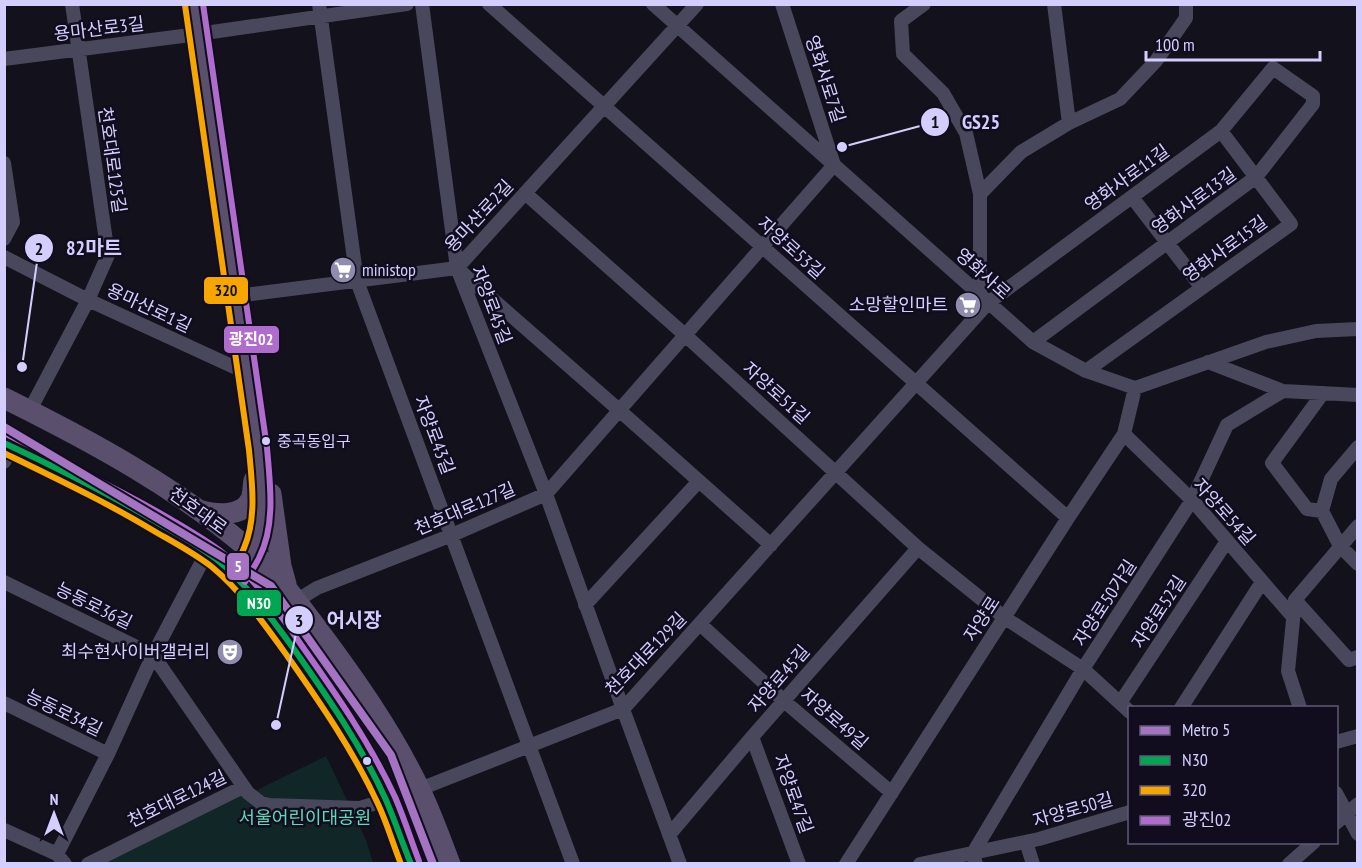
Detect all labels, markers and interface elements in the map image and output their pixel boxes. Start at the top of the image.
street label: 용마산로3길 [52,12,145,45]
scale bar [1146,24,1320,62]
street label: 영화사로7길 [800,32,850,126]
text: 100 m [1155,33,1195,56]
callout: GS25 [920,103,1011,141]
street label: 천호대로125길 [94,105,131,215]
text: GS25 [962,109,1000,135]
text: 1 [931,110,939,133]
street label: 영화사로11길 [1080,139,1174,216]
street label: 영화사로13길 [1147,162,1241,239]
street label: 용마산로2길 [439,175,518,257]
street label: 영화사로15길 [1178,210,1272,287]
street label: 자양로53길 [753,211,830,284]
callout: 82마트 [24,229,134,267]
text: 82마트 [66,235,122,261]
text: 2 [35,237,43,260]
street label: 영화사로 [951,243,1016,304]
supermarket icon: ministop [328,255,358,285]
place label: ministop [362,258,416,281]
street label: 자양로45길 [466,262,517,347]
line badge: 320 [203,276,249,305]
street label: 용마산로1길 [103,278,195,337]
text: 320 [215,280,238,300]
supermarket icon: 소망할인마트 [953,290,983,320]
place label: 소망할인마트 [849,293,948,316]
line badge: 광진02 [223,325,280,354]
text: 광진02 [229,329,273,349]
street label: 자양로51길 [738,356,815,429]
street label: 자양로43길 [409,392,460,477]
place label: 중곡동입구 [277,431,351,451]
marker: 중곡동입구 [260,435,272,447]
street label: 자양로54길 [1188,473,1261,550]
street label: 천호대로127길 [411,477,519,540]
street label: 천호대로 [165,482,232,539]
line badge: 5 [226,552,250,581]
street label: 자양로50가길 [1068,555,1141,651]
text: 5 [234,556,242,576]
street label: 자양로52길 [1126,571,1191,653]
street label: 능동로36길 [52,577,136,634]
line badge: N30 [236,589,282,617]
street label: 자양로 [958,592,1005,646]
text: N30 [247,593,271,613]
callout: 어시장 [284,601,393,639]
text: 어시장 [326,607,382,633]
street label: 천호대로129길 [600,607,691,700]
text: 3 [295,609,303,632]
theatre icon: 최수현사이버갤러리 [215,637,245,667]
place label: 최수현사이버갤러리 [61,640,210,663]
street label: 자양로45길 [743,640,814,717]
street label: 자양로49길 [796,683,873,754]
street label: 능동로34길 [22,684,106,741]
legend [1128,706,1338,844]
text: Metro 5 [1182,718,1230,741]
text: N30 [1182,748,1208,771]
street label: 자양로47길 [769,751,818,837]
unlabelled marker [361,755,373,767]
street label: 천호대로124길 [124,765,230,832]
text: 320 [1182,778,1206,801]
north arrow [24,784,84,844]
street label: 자양로50길 [1030,787,1116,832]
text: N [50,789,58,809]
park label: 서울어린이대공원 [239,806,371,829]
text: 광진02 [1182,808,1231,831]

